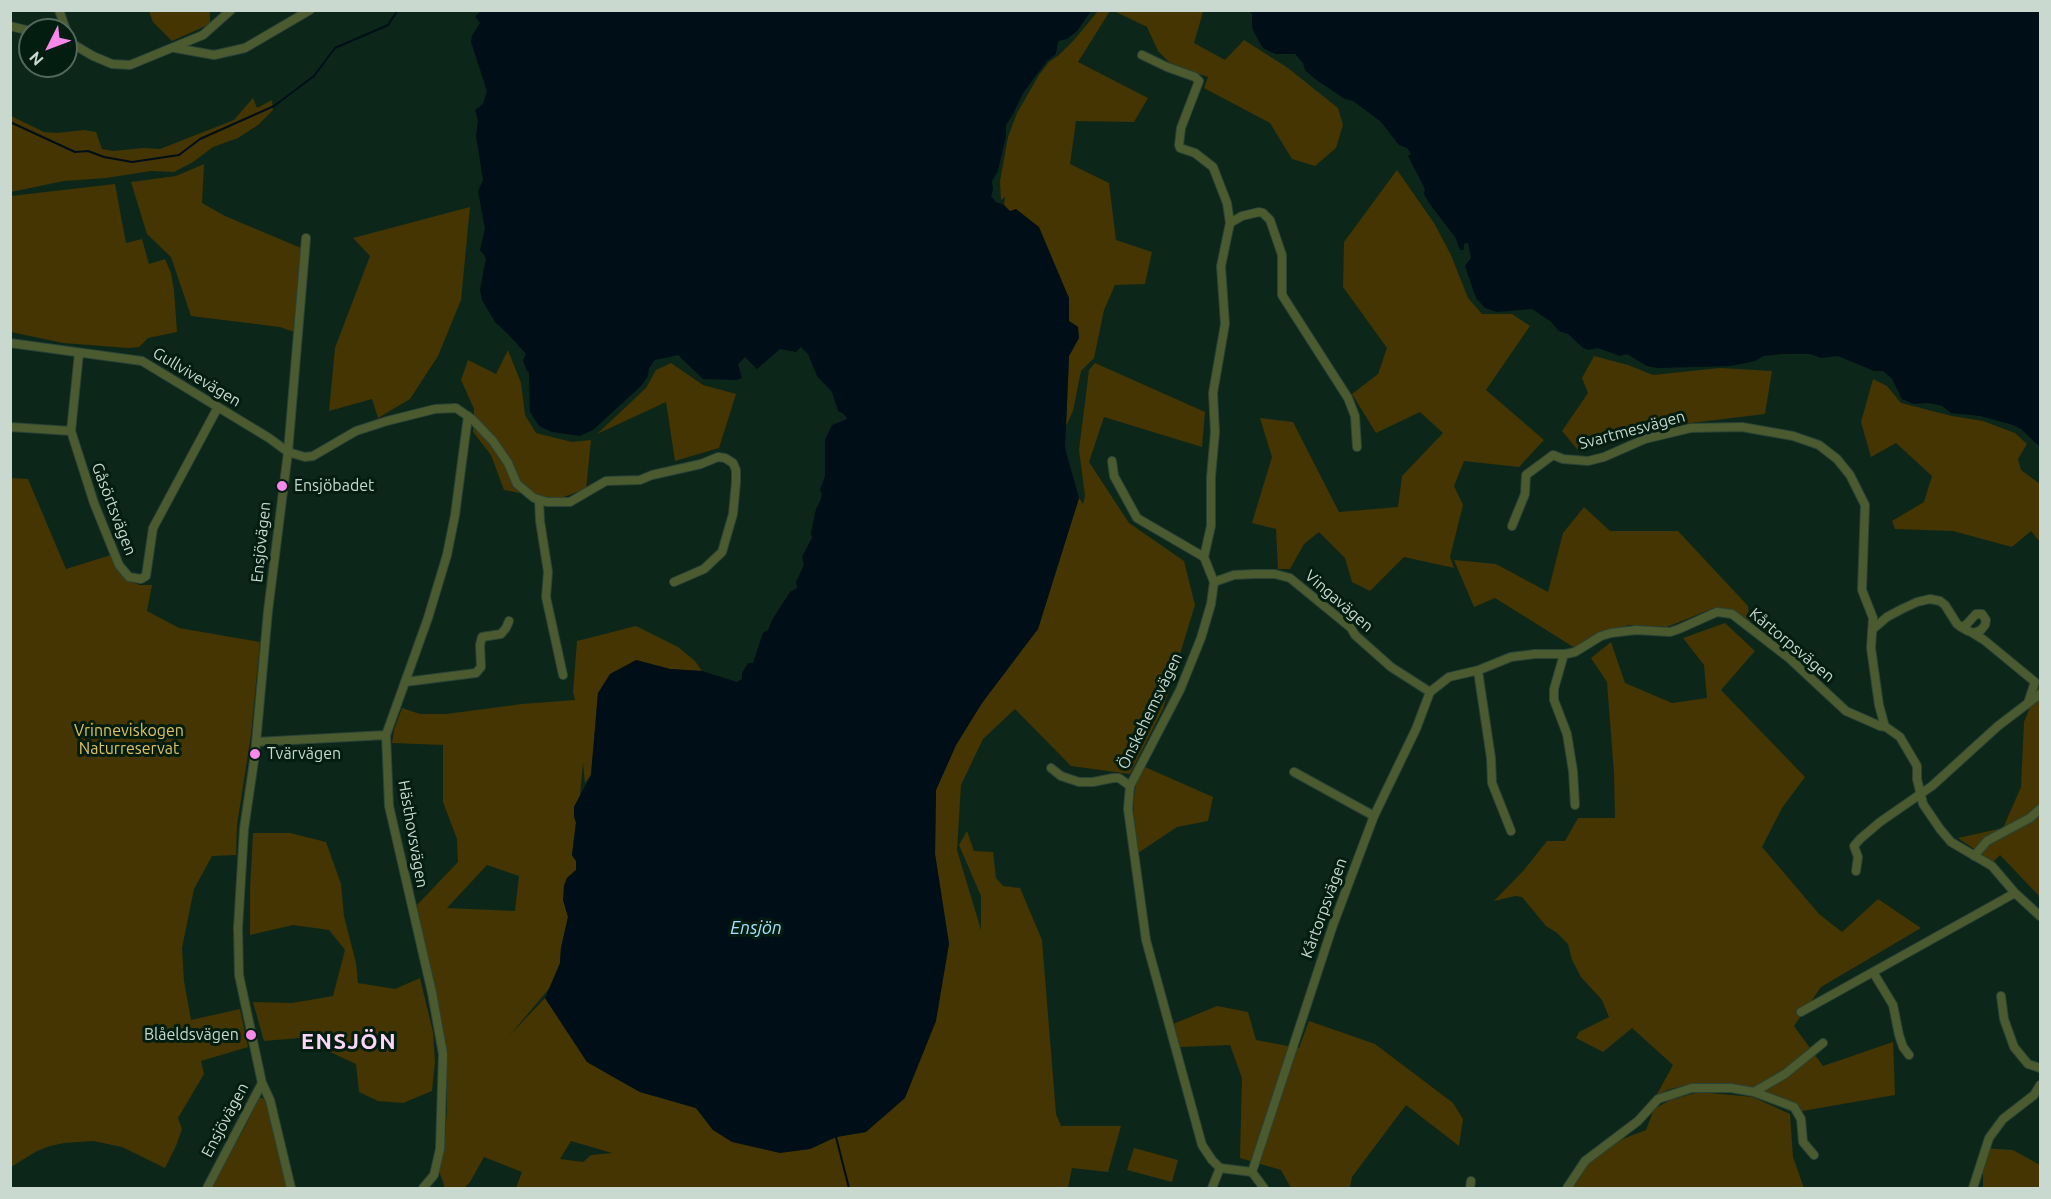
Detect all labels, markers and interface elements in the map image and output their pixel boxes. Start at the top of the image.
north arrow [18,18,78,78]
text: N [25,48,47,69]
street label: Gullvivevägen [149,343,245,411]
street label: Svartmesvägen [1577,407,1687,453]
street label: Gåsörtsvägen [88,460,140,558]
place label: Ensjöbadet [294,476,374,496]
marker: Ensjöbadet [275,479,289,493]
street label: Ensjövägen [247,500,275,584]
street label: Vingavägen [1301,566,1377,636]
street label: Kårtorpsvägen [1746,604,1838,686]
street label: Önskehemsvägen [1114,650,1186,772]
park label: Vrinneviskogen Naturreservat [74,721,184,759]
place label: Tvärvägen [267,744,341,764]
marker: Tvärvägen [248,747,262,761]
street label: Hästhovsvägen [394,779,432,889]
street label: Kårtorpsvägen [1297,855,1351,961]
water label: Ensjön [730,917,782,939]
place label: Blåeldsvägen [144,1025,239,1045]
marker: Blåeldsvägen [244,1028,258,1042]
district label: ENSJÖN [301,1029,397,1055]
street label: Ensjövägen [197,1080,253,1160]

